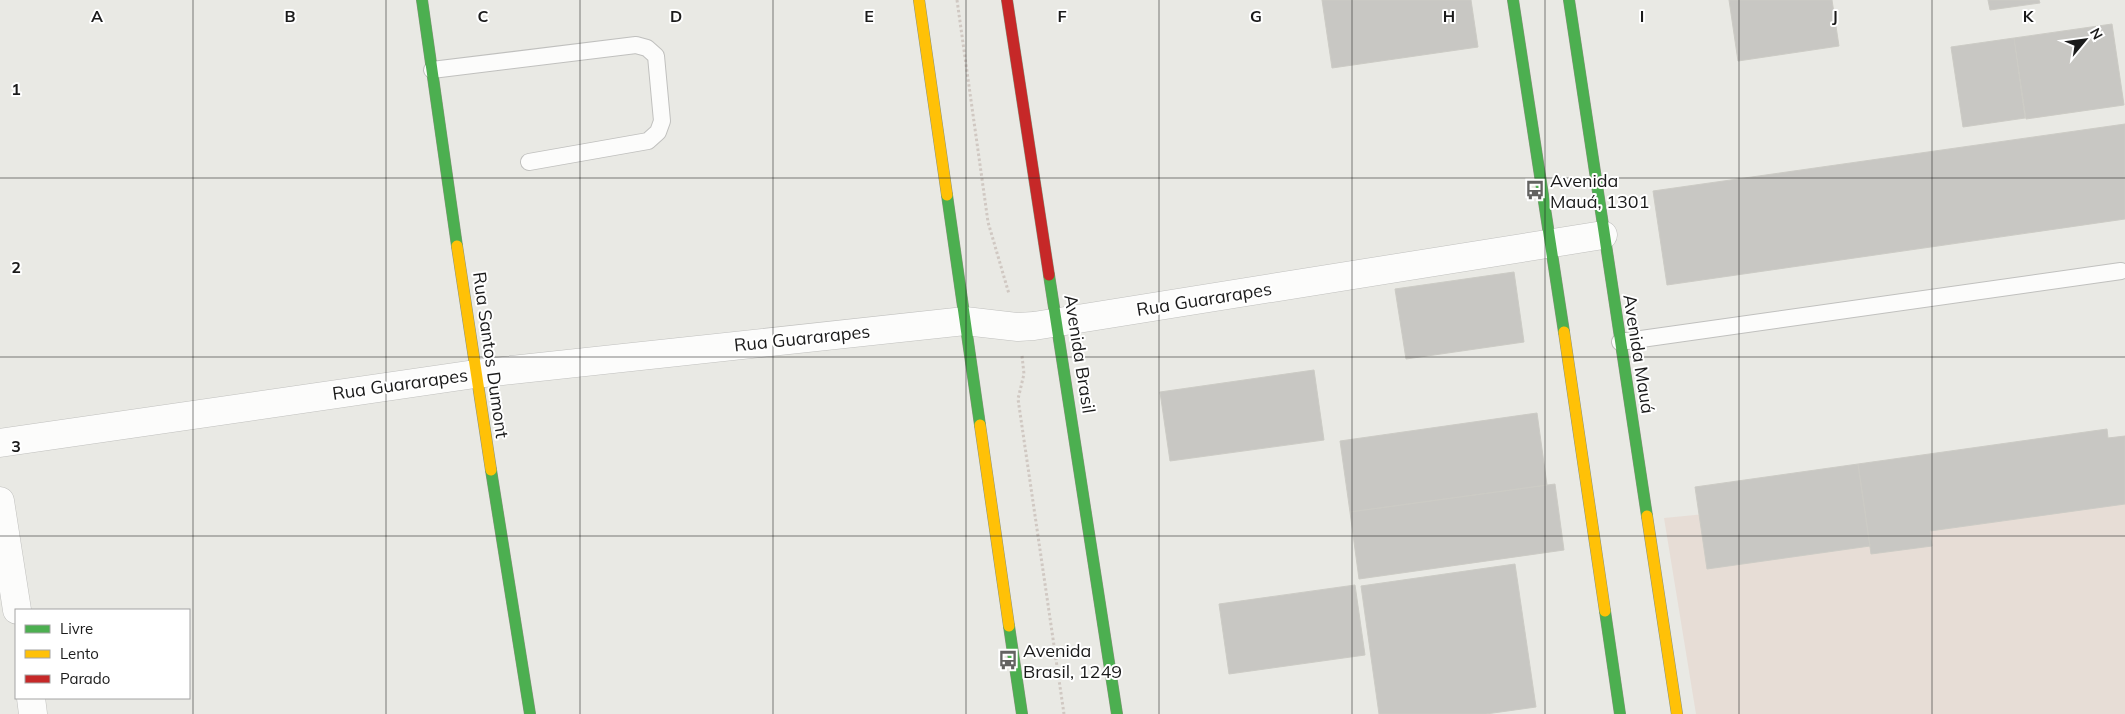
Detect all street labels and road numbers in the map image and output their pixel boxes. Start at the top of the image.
street label: Rua Santos Dumont [468,270,514,440]
street label: Rua Guararapes [1135,277,1273,321]
street label: Avenida Brasil [1059,293,1101,415]
street label: Avenida Mauá [1618,293,1660,415]
street label: Rua Guararapes [733,319,871,357]
street label: Rua Guararapes [331,363,469,405]

